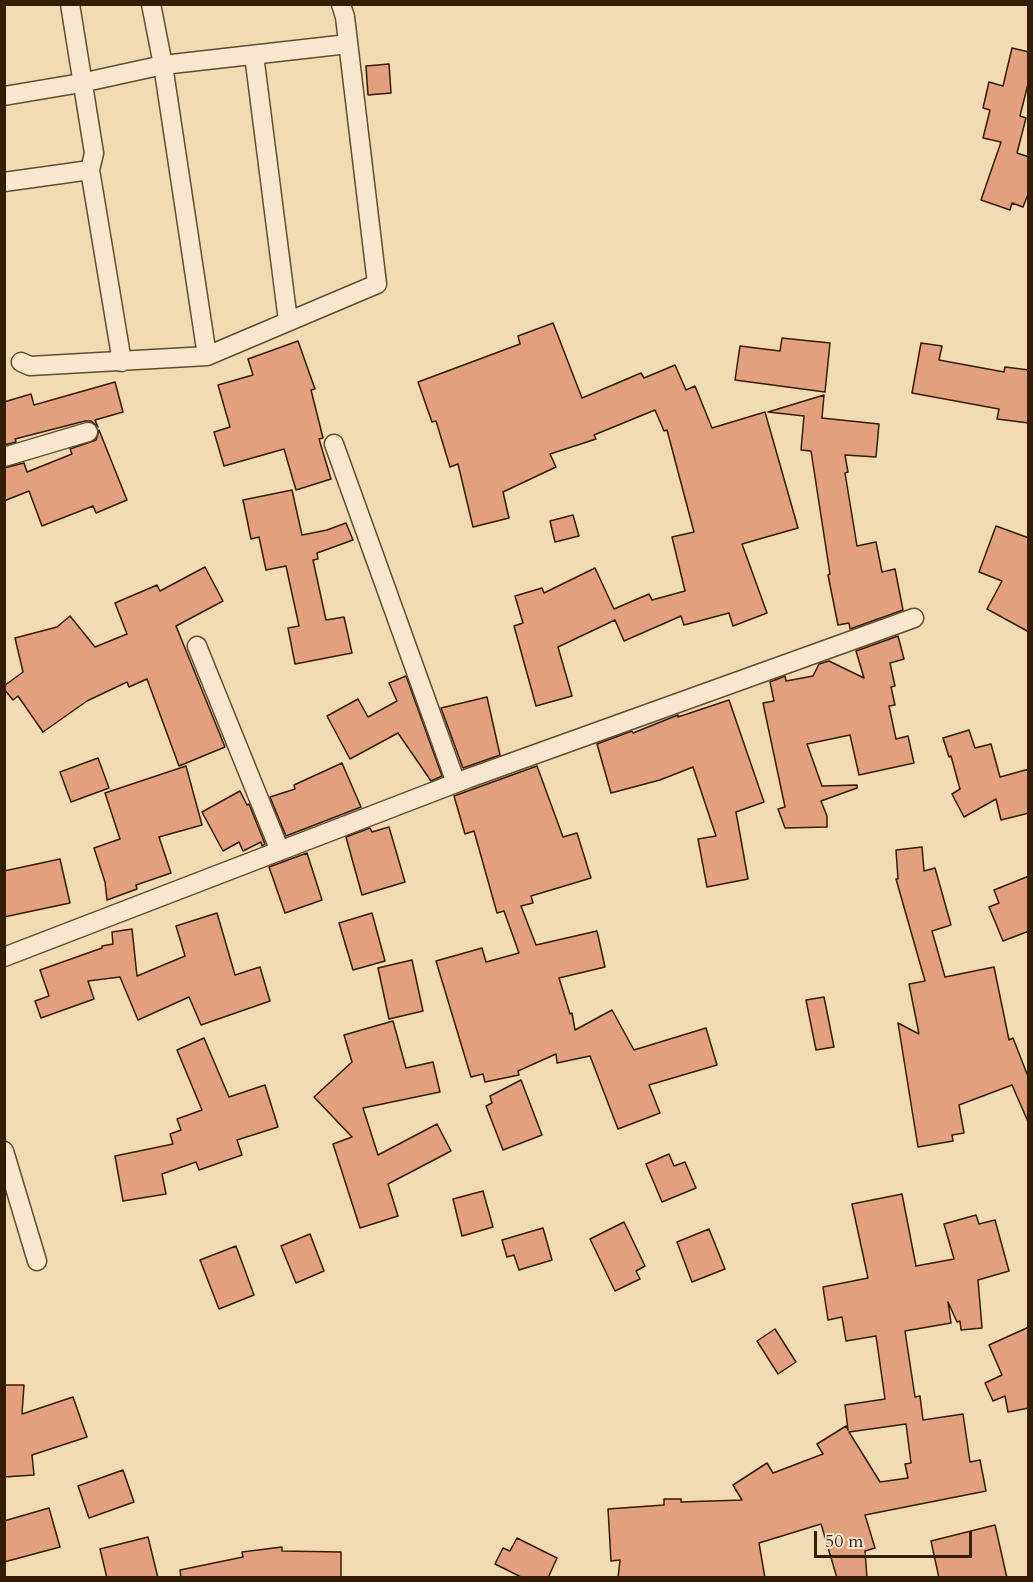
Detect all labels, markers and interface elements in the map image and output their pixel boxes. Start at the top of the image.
scale bar [817,1519,974,1557]
text: 50 m [825,1529,864,1554]

